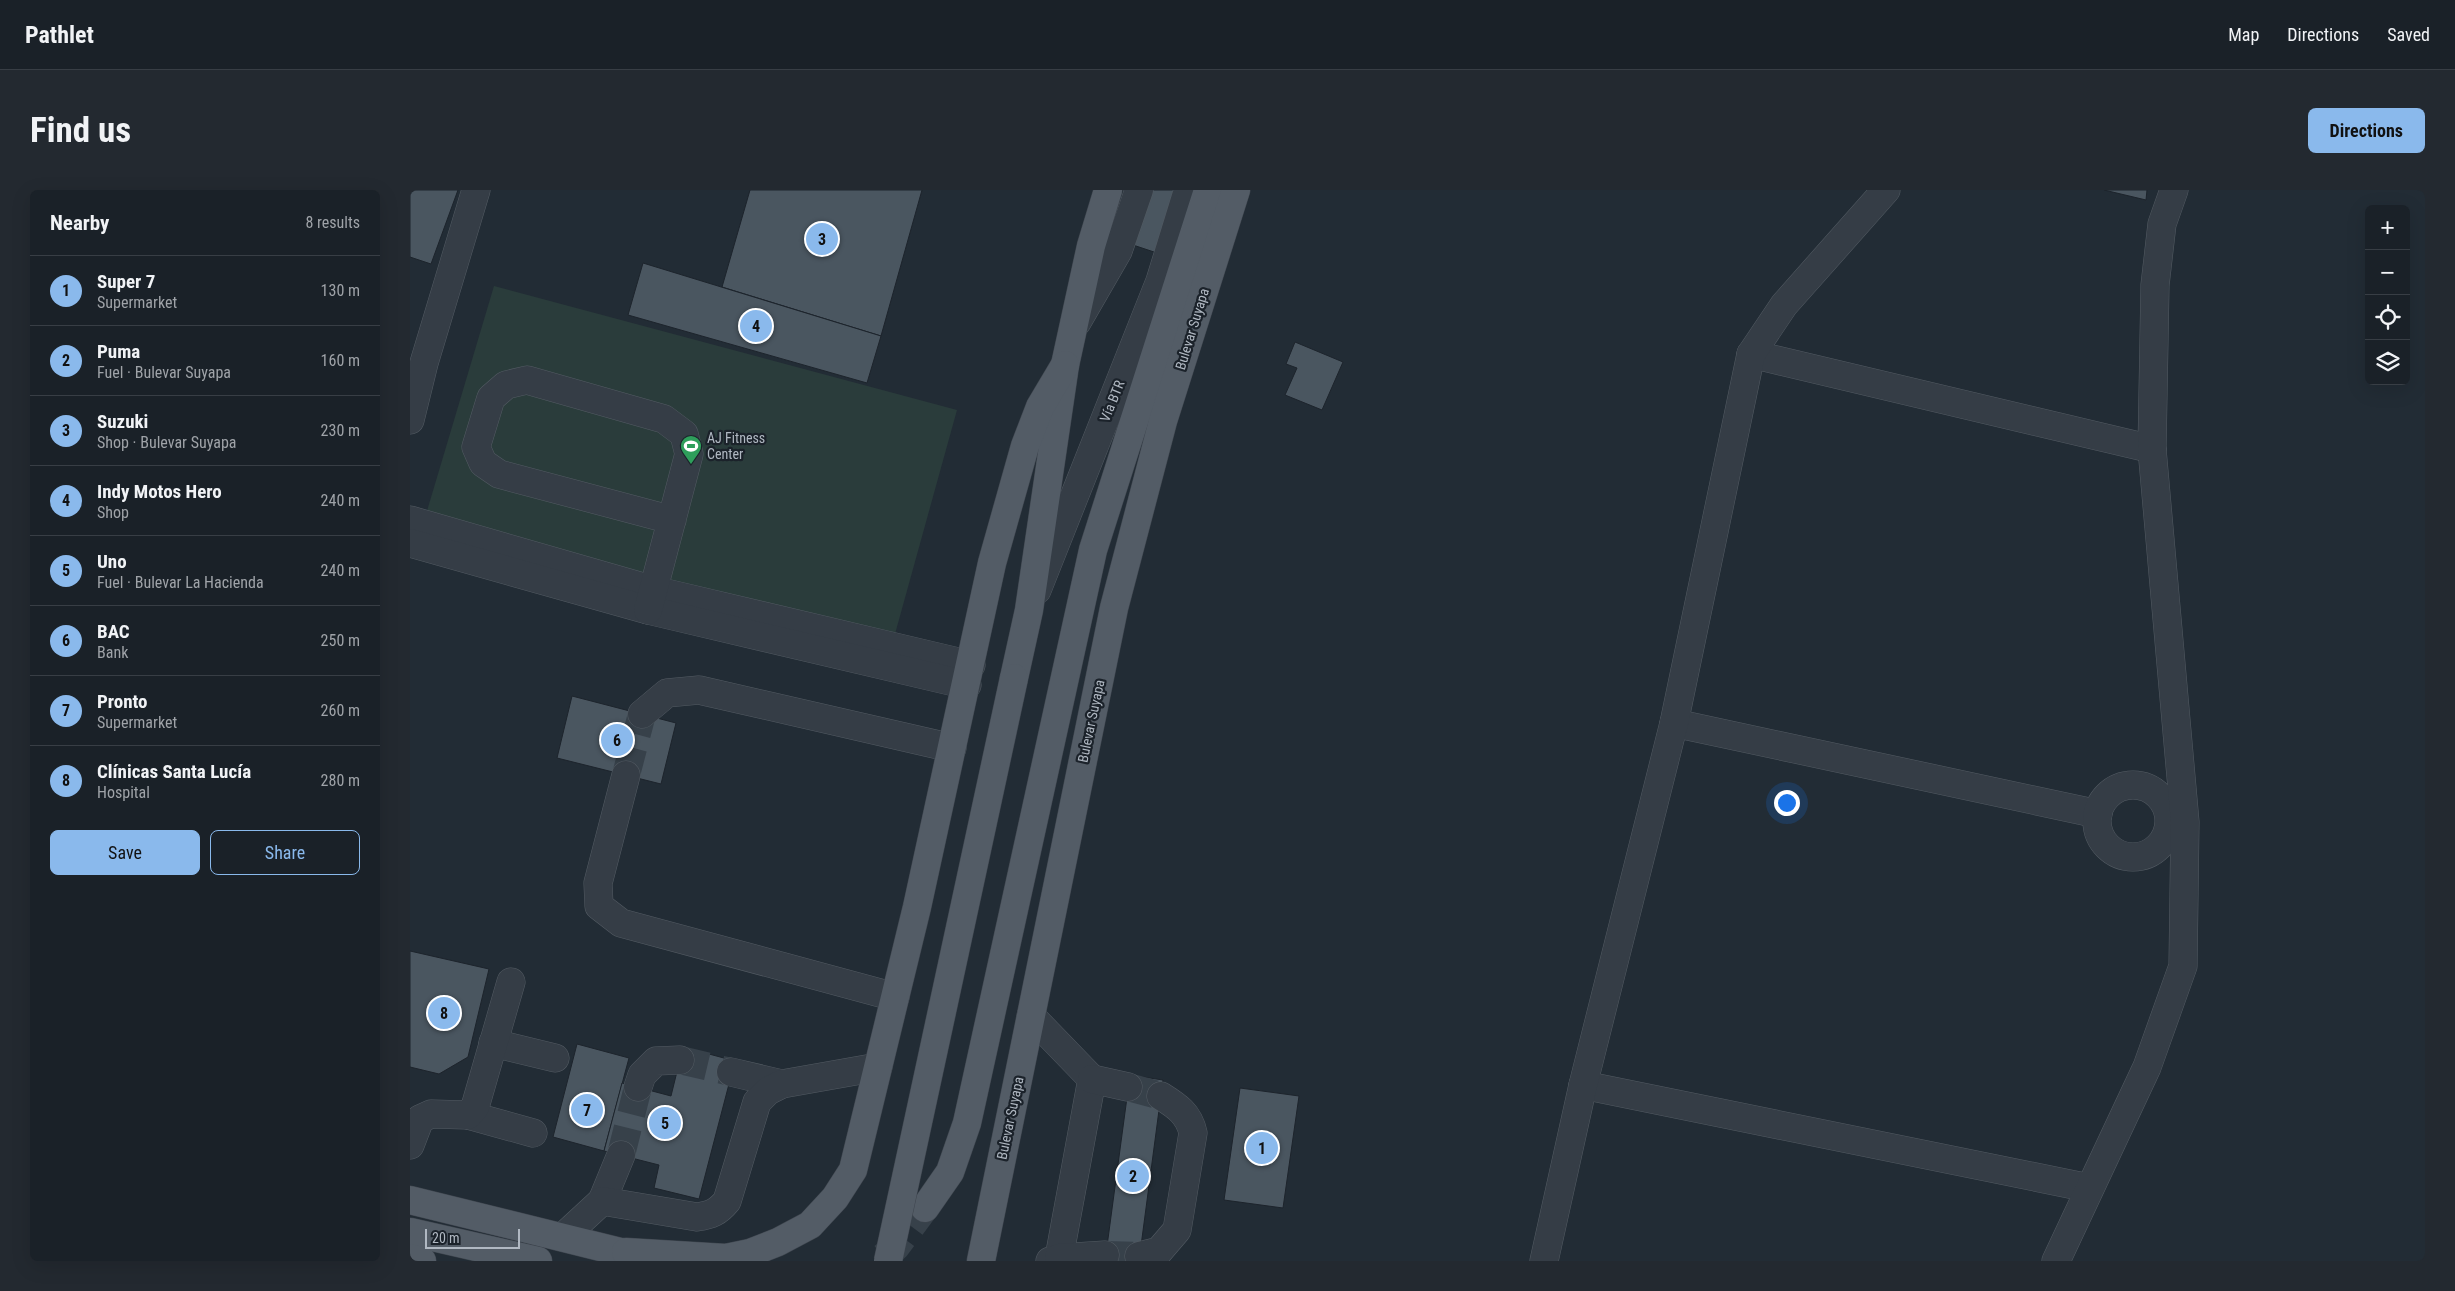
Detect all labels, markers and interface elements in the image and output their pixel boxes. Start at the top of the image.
text: Pathlet [25,21,94,49]
text: Map [2228,24,2259,45]
text: Directions [2287,24,2359,45]
text: Saved [2387,24,2430,45]
button: Directions [2308,108,2425,153]
text: Find us [30,110,131,151]
map controls [2365,205,2410,385]
button: + [2365,205,2410,250]
text: Nearby [50,211,109,235]
text: 8 results [305,213,360,232]
pin: 3 [806,220,838,258]
button: − [2365,250,2410,295]
text: Super 7 [97,270,155,293]
text: 1 [62,281,70,300]
text: 130 m [321,281,360,300]
street label: Bulevar Suyapa [1172,286,1212,372]
text: Supermarket [97,293,177,312]
button: locate [2365,295,2410,340]
pin: 4 [740,307,772,345]
text: Puma [97,340,140,363]
button: layers [2365,340,2410,385]
text: 2 [62,351,70,370]
text: 160 m [321,351,360,370]
text: Fuel · Bulevar Suyapa [97,363,231,382]
street label: Vía BTR [1096,377,1128,424]
text: Suzuki [97,410,148,433]
text: 3 [62,421,70,440]
text: 230 m [321,421,360,440]
place label: AJ Fitness Center [707,430,765,462]
text: Shop · Bulevar Suyapa [97,433,236,452]
sports icon: AJ Fitness Center [679,434,703,465]
text: Indy Motos Hero [97,480,222,503]
text: 4 [62,491,70,510]
text: 240 m [321,491,360,510]
text: Shop [97,503,129,522]
text: Uno [97,550,127,573]
text: 5 [62,561,70,580]
text: 240 m [321,561,360,580]
text: Fuel · Bulevar La Hacienda [97,573,264,592]
text: BAC [97,620,130,643]
text: 6 [62,631,70,650]
text: 250 m [321,631,360,650]
text: Bank [97,643,128,662]
street label: Bulevar Suyapa [1074,678,1108,764]
text: Pronto [97,690,148,713]
text: 7 [62,701,70,720]
text: 260 m [321,701,360,720]
text: Supermarket [97,713,177,732]
pin: 6 [601,721,633,759]
text: Clínicas Santa Lucía [97,760,251,783]
text: 8 [62,771,70,790]
text: 280 m [321,771,360,790]
text: Hospital [97,783,150,802]
your location [1774,790,1800,816]
button: Save [50,830,200,875]
button: Share [210,830,360,875]
pin: 8 [428,994,460,1032]
street label: Bulevar Suyapa [993,1075,1027,1161]
pin: 7 [571,1091,603,1129]
pin: 5 [649,1104,681,1142]
pin: 1 [1246,1129,1278,1167]
pin: 2 [1117,1157,1149,1195]
scale bar [425,1226,520,1249]
text: 20 m [432,1230,460,1246]

